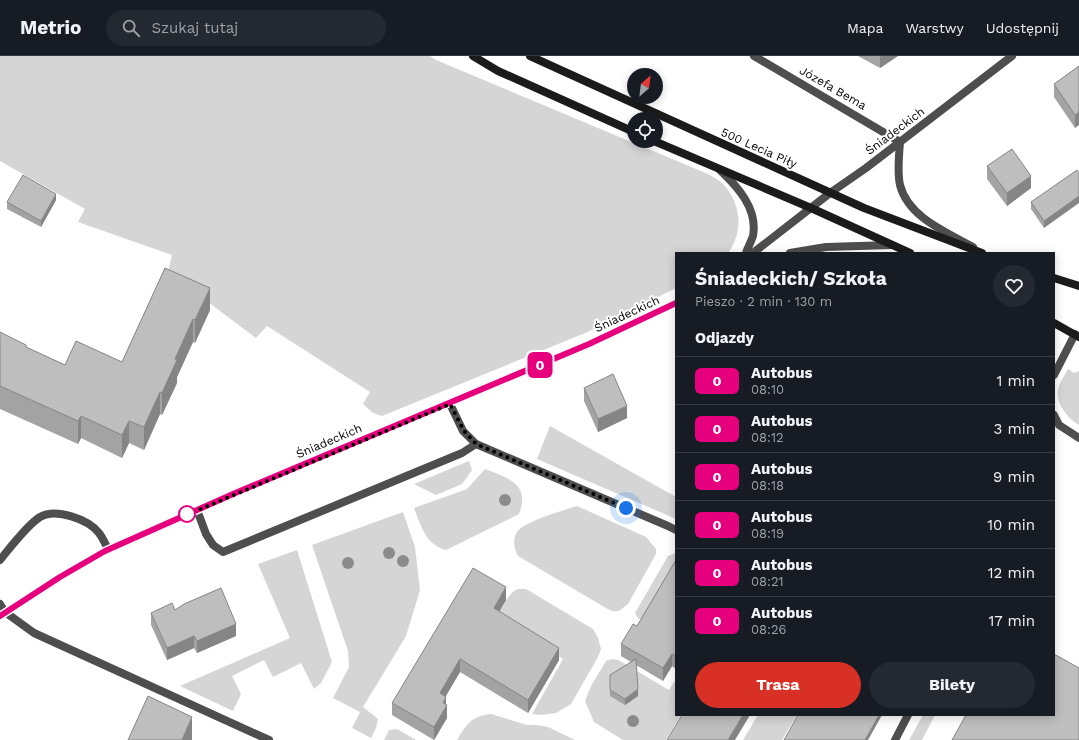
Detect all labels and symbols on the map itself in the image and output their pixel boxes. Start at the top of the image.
street label: Józefa Bema [797,63,869,113]
north arrow [627,68,663,104]
street label: Śniadeckich [863,104,927,158]
street label: 500 Lecia Piły [719,125,800,171]
street label: Śniadeckich [592,293,662,335]
line badge: 0 [527,352,553,378]
street label: Śniadeckich [294,421,364,461]
your location [616,498,636,518]
unlabelled marker [178,505,196,523]

